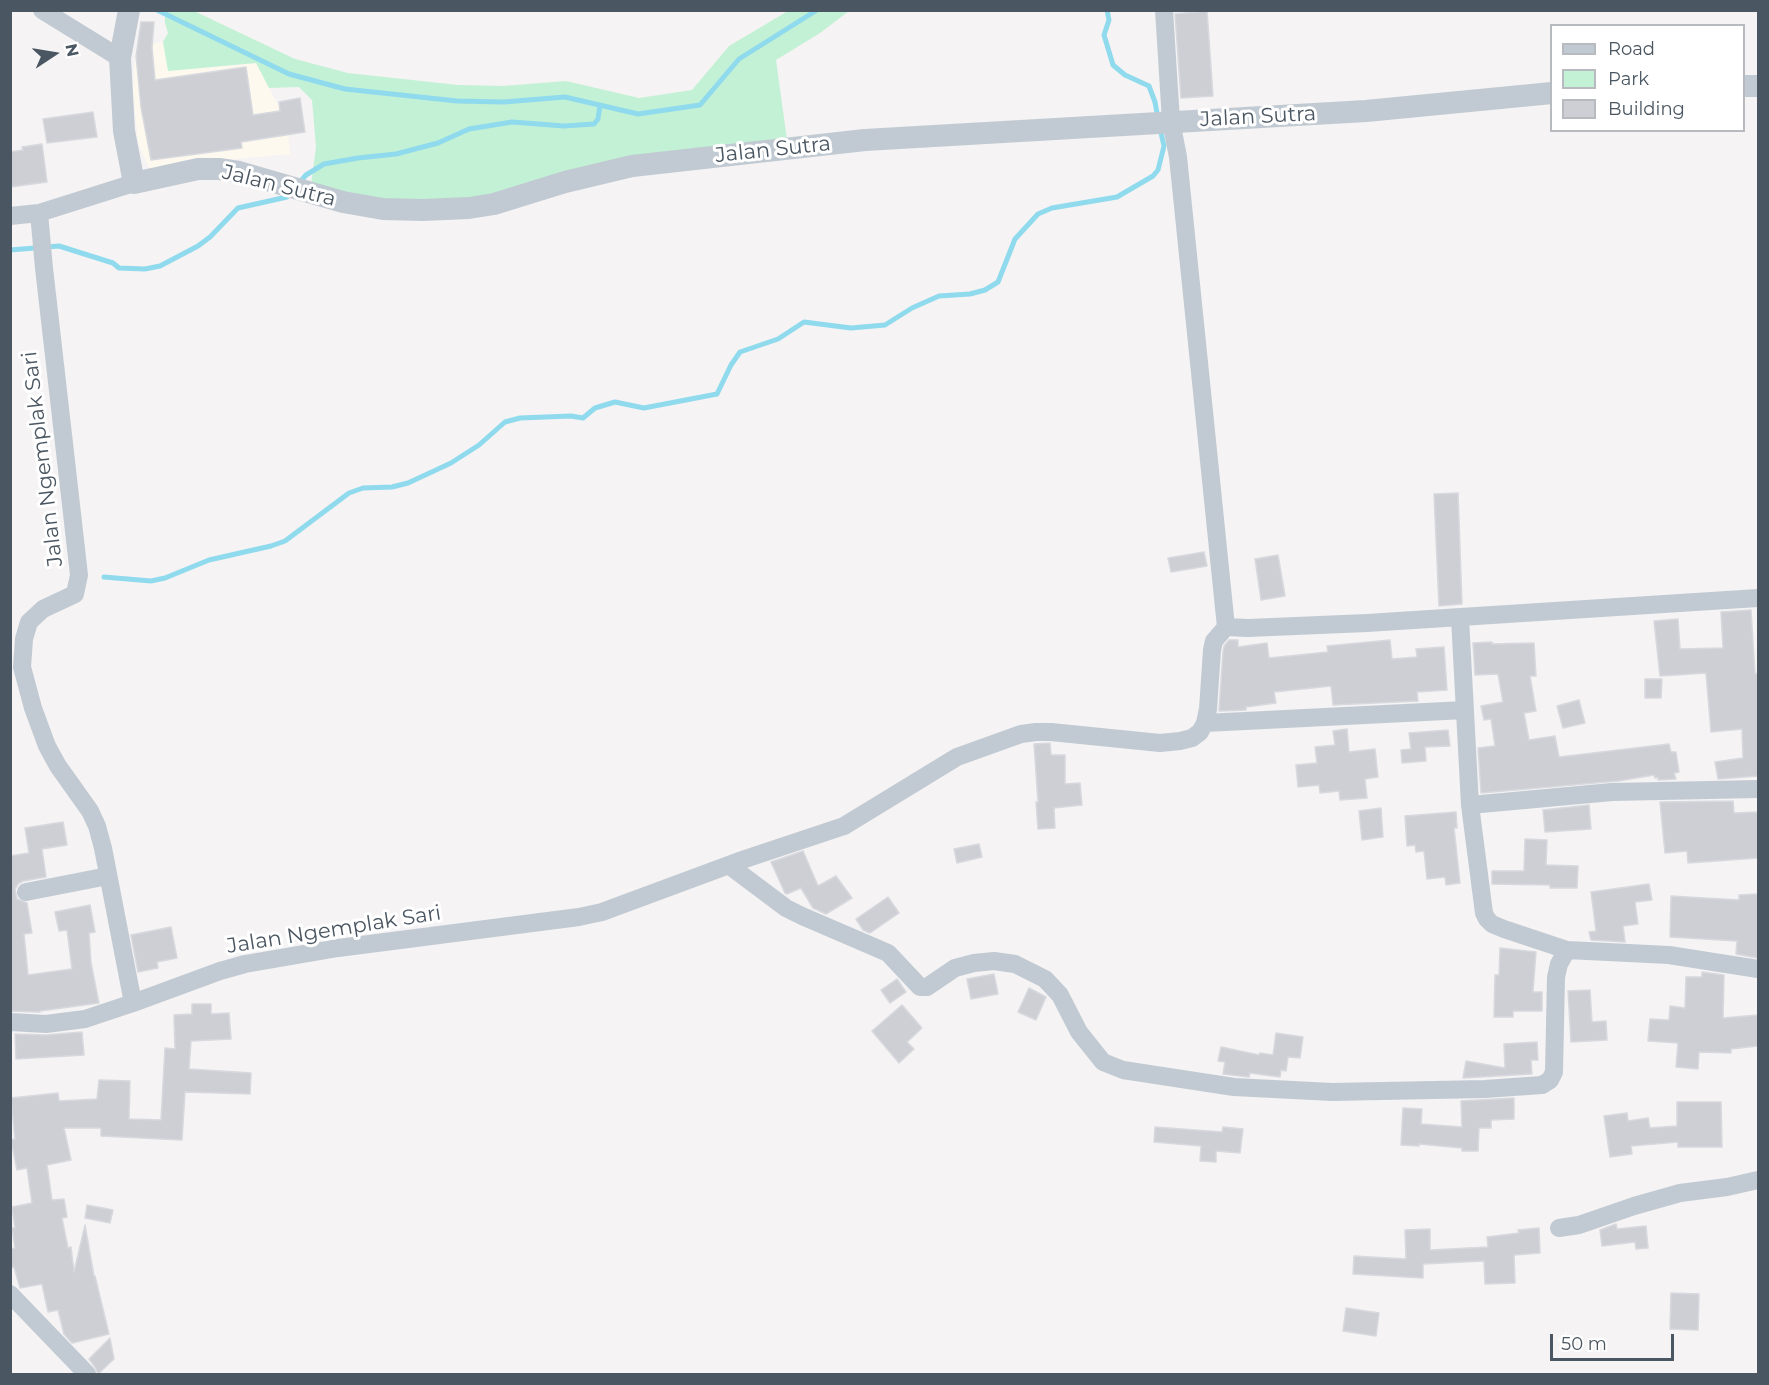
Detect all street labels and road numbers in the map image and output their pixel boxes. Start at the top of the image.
street label: Jalan Sutra [1199,101,1317,133]
street label: Jalan Sutra [714,131,832,169]
street label: Jalan Sutra [220,160,338,212]
street label: Jalan Ngemplak Sari [17,350,69,568]
street label: Jalan Ngemplak Sari [225,901,443,959]

